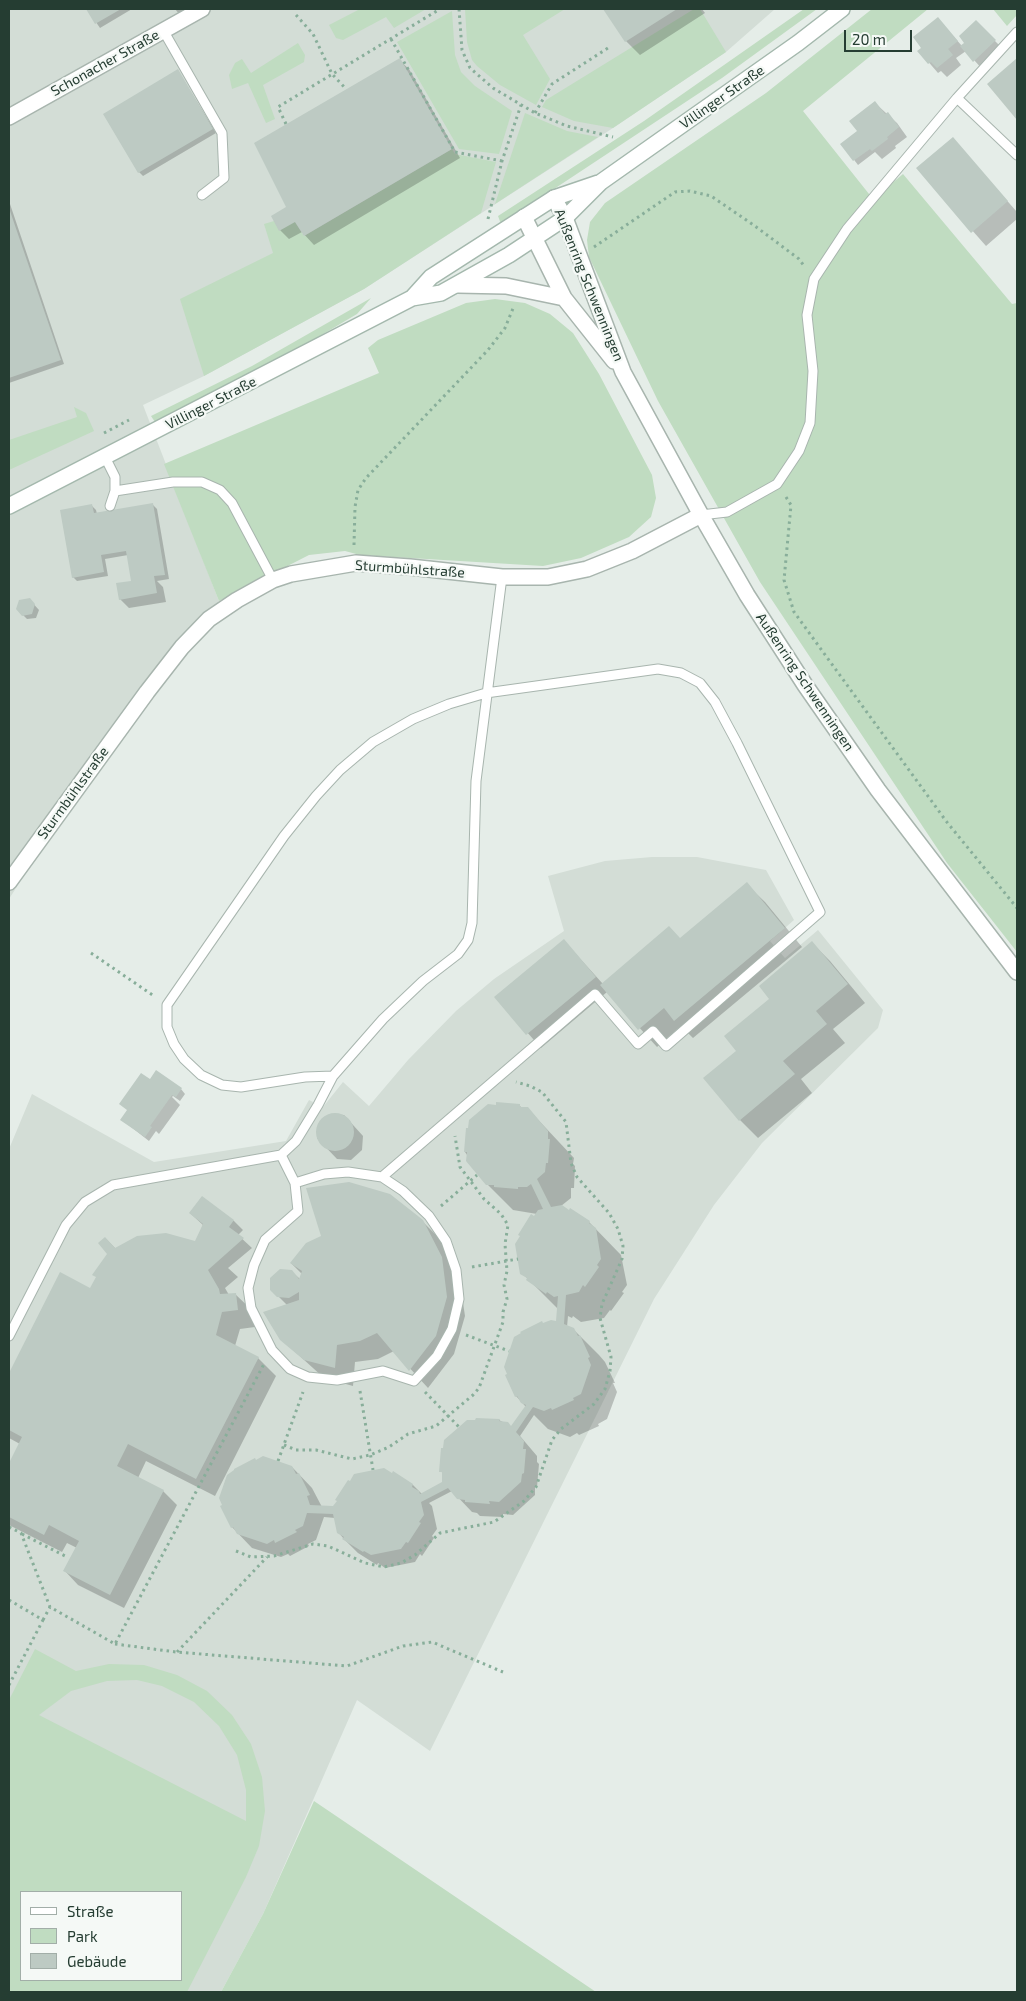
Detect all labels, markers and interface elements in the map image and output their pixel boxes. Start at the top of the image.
scale bar [846,20,914,52]
street label: Schonacher Straße [48,26,162,100]
text: 20 m [852,30,886,48]
street label: Villinger Straße [677,62,767,132]
street label: Außenring Schwenningen [551,206,627,364]
street label: Villinger Straße [163,373,259,433]
street label: Sturmbühlstraße [355,557,465,581]
street label: Außenring Schwenningen [752,610,858,754]
street label: Sturmbühlstraße [34,744,112,842]
legend [20,1891,182,1981]
text: Straße [67,1902,113,1920]
text: Park [67,1927,98,1945]
text: Gebäude [67,1952,126,1970]

